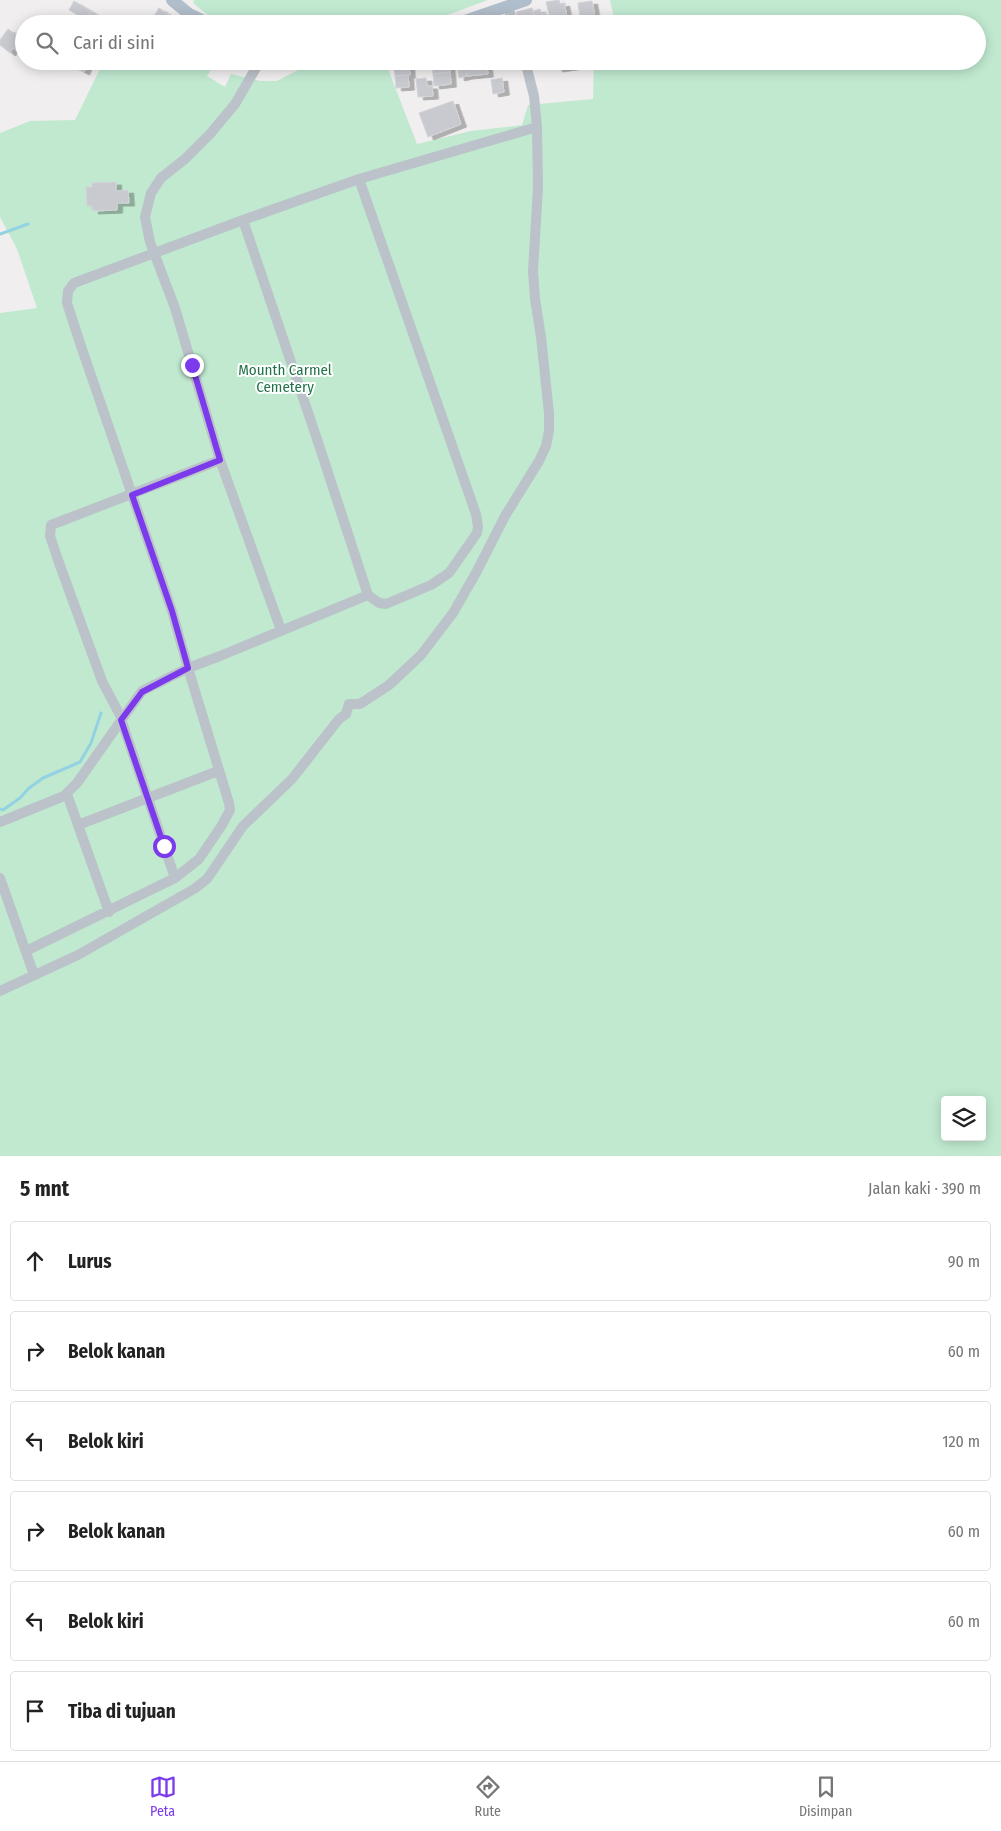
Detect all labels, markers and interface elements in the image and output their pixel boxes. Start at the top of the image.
search box [15,15,986,70]
icon: search [33,29,61,57]
text: Cari di sini [73,31,155,54]
route end [181,354,204,377]
park label: Mounth Carmel Cemetery [238,361,332,396]
route start [153,835,176,858]
map controls [941,1096,986,1141]
button: layers [941,1096,986,1141]
text: 5 mnt [20,1176,69,1202]
text: Jalan kaki · 390 m [868,1179,981,1198]
icon: ahead [21,1247,49,1275]
text: Lurus [68,1250,112,1273]
text: 90 m [948,1252,980,1271]
icon: right [21,1337,49,1365]
text: Belok kanan [68,1340,165,1363]
text: 60 m [948,1342,980,1361]
icon: left [21,1427,49,1455]
text: Belok kiri [68,1430,144,1453]
text: 120 m [942,1432,980,1451]
icon: right [21,1517,49,1545]
text: Belok kanan [68,1520,165,1543]
text: 60 m [948,1522,980,1541]
icon: left [21,1607,49,1635]
text: Belok kiri [68,1610,144,1633]
text: 60 m [948,1612,980,1631]
icon: arrive [21,1697,49,1725]
text: Tiba di tujuan [68,1700,176,1723]
tab: Peta [149,1773,177,1820]
tab: Rute [474,1773,502,1820]
tab: Disimpan [799,1773,852,1820]

